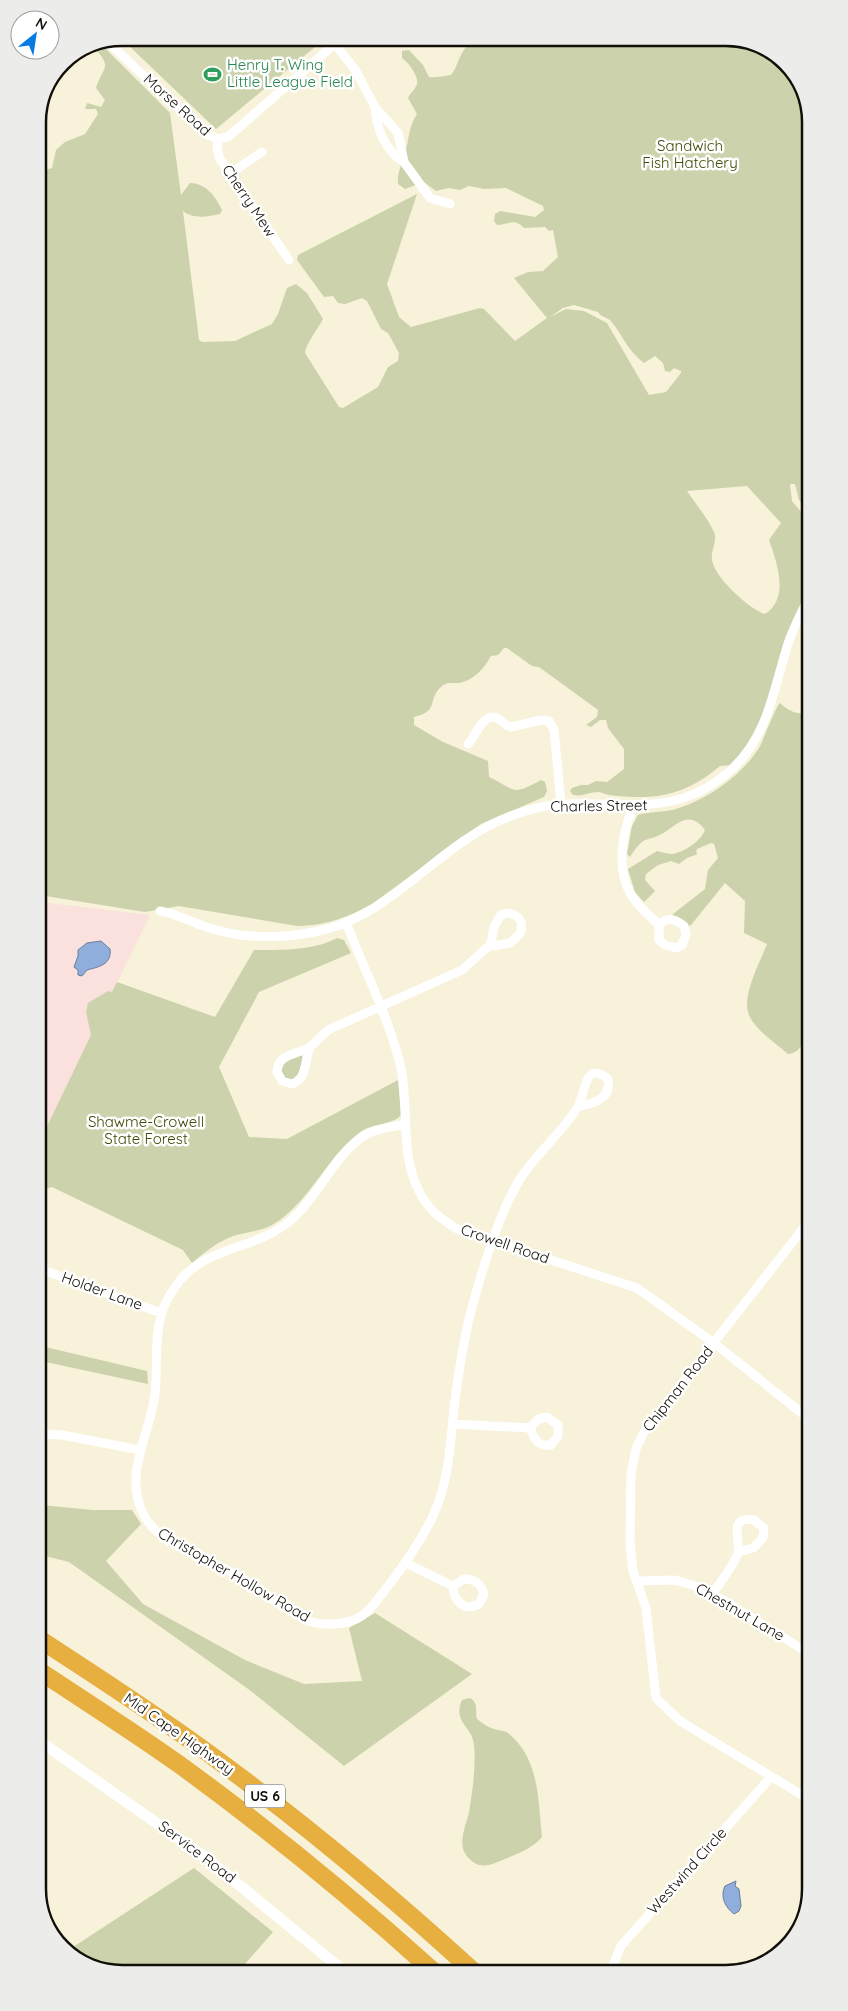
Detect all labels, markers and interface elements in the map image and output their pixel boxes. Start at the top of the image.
north arrow [10,10,60,60]
text: N [33,13,50,34]
place label: Henry T. Wing Little League Field [227,55,353,91]
sports icon: Henry T. Wing Little League Field [203,64,223,84]
street label: Morse Road [140,69,215,140]
park label: Sandwich Fish Hatchery [642,136,738,172]
street label: Cherry Mew [218,161,281,240]
street label: Charles Street [550,795,648,816]
park label: Shawme-Crowell State Forest [88,1112,204,1148]
street label: Crowell Road [458,1220,552,1268]
street label: Holder Lane [59,1267,145,1314]
street label: Chipman Road [638,1342,717,1435]
street label: Christopher Hollow Road [155,1523,314,1626]
street label: Chestnut Lane [692,1578,788,1645]
street label: Mid Cape Highway [121,1688,238,1779]
road number: US 6 [245,1784,285,1808]
street label: Service Road [155,1816,240,1887]
street label: Westwind Circle [643,1824,730,1918]

